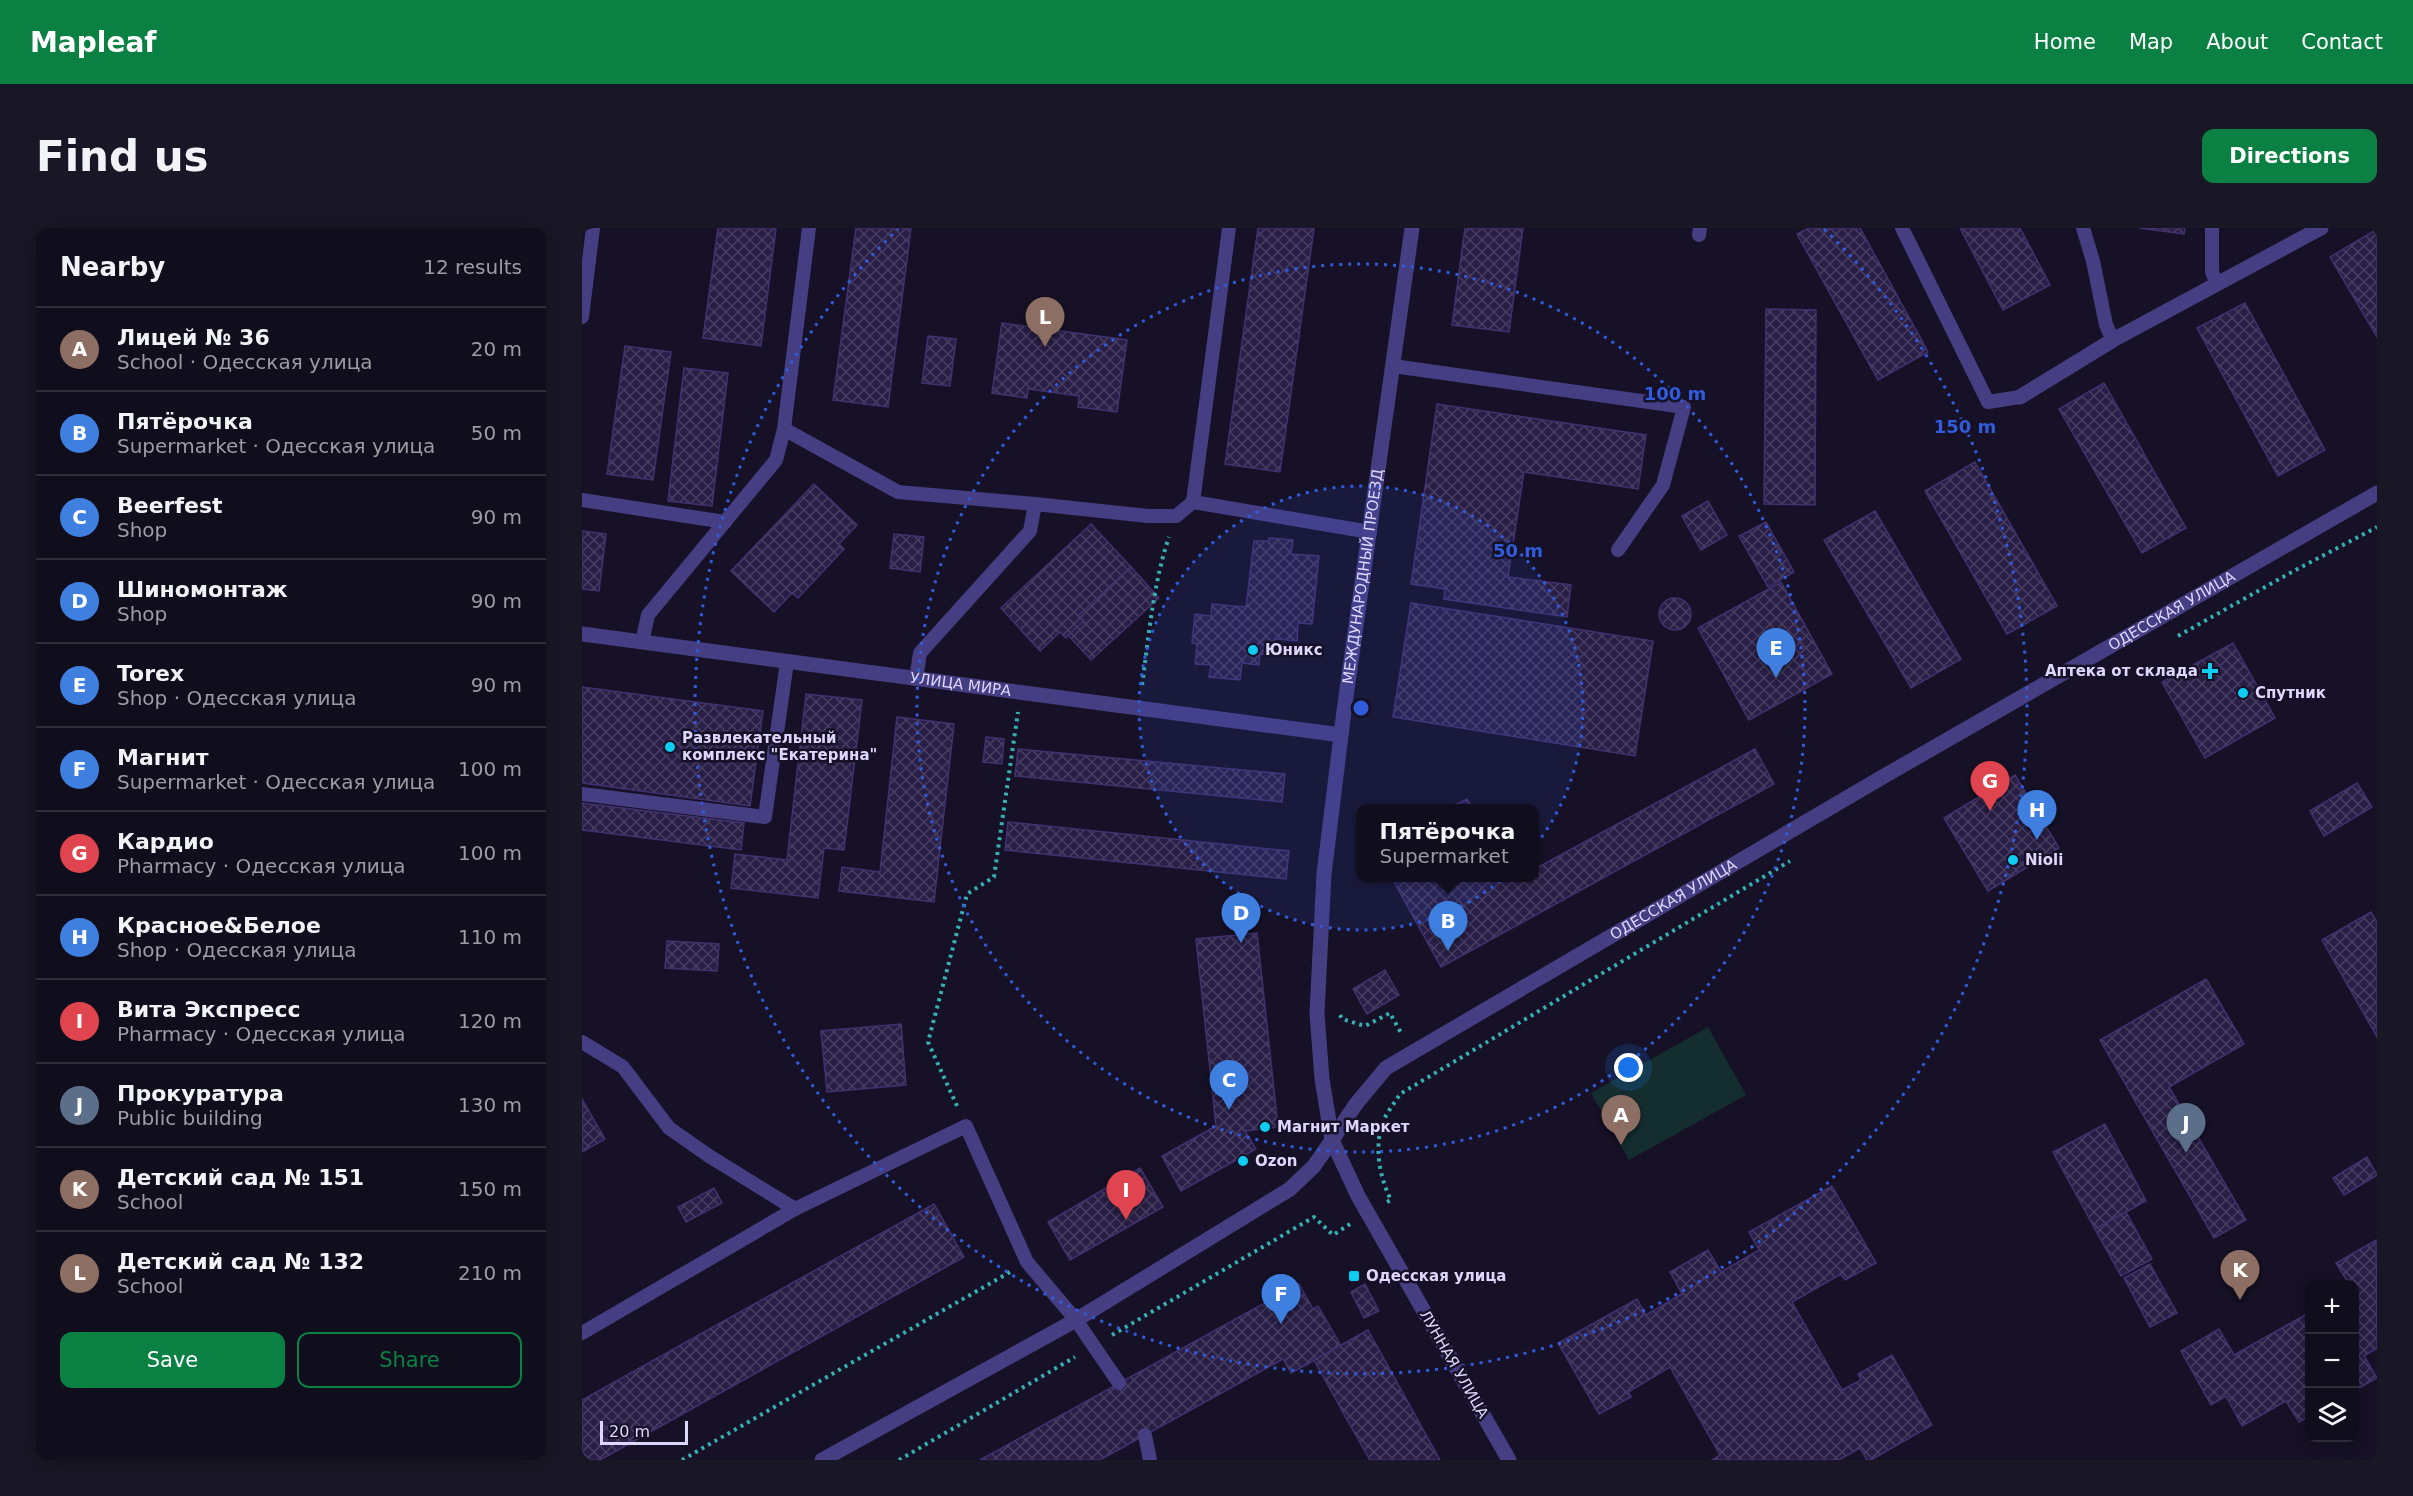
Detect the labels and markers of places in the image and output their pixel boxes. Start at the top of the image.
pin: L [1026,298,1064,347]
pin: E [1756,628,1796,678]
place label: Юникс [1265,641,1323,659]
marker: Юникс [1246,643,1260,657]
place label: Аптека от склада [2045,662,2198,680]
marker: Аптека от склада [2203,664,2217,678]
place label: Спутник [2255,684,2326,702]
marker: Спутник [2236,686,2250,700]
centre of rings [1351,698,1371,718]
place label: Развлекательный комплекс "Екатерина" [682,729,877,764]
marker: Развлекательный комплекс "Екатерина" [663,740,677,754]
pin: G [1970,762,2010,811]
pin: H [2018,790,2056,840]
place label: Nioli [2025,851,2063,869]
marker: Nioli [2006,853,2020,867]
pin: D [1222,894,1260,943]
pin: B [1428,902,1468,951]
pin: C [1210,1060,1248,1110]
pin: A [1602,1096,1640,1145]
pin: J [2166,1104,2206,1153]
place label: Магнит Маркет [1277,1118,1410,1136]
marker: Магнит Маркет [1258,1120,1272,1134]
place label: Ozon [1255,1152,1297,1170]
marker: Ozon [1236,1154,1250,1168]
pin: I [1106,1170,1146,1220]
pin: K [2220,1250,2260,1300]
place label: Одесская улица [1366,1267,1507,1285]
marker: Одесская улица [1347,1269,1361,1283]
pin: F [1262,1274,1300,1324]

